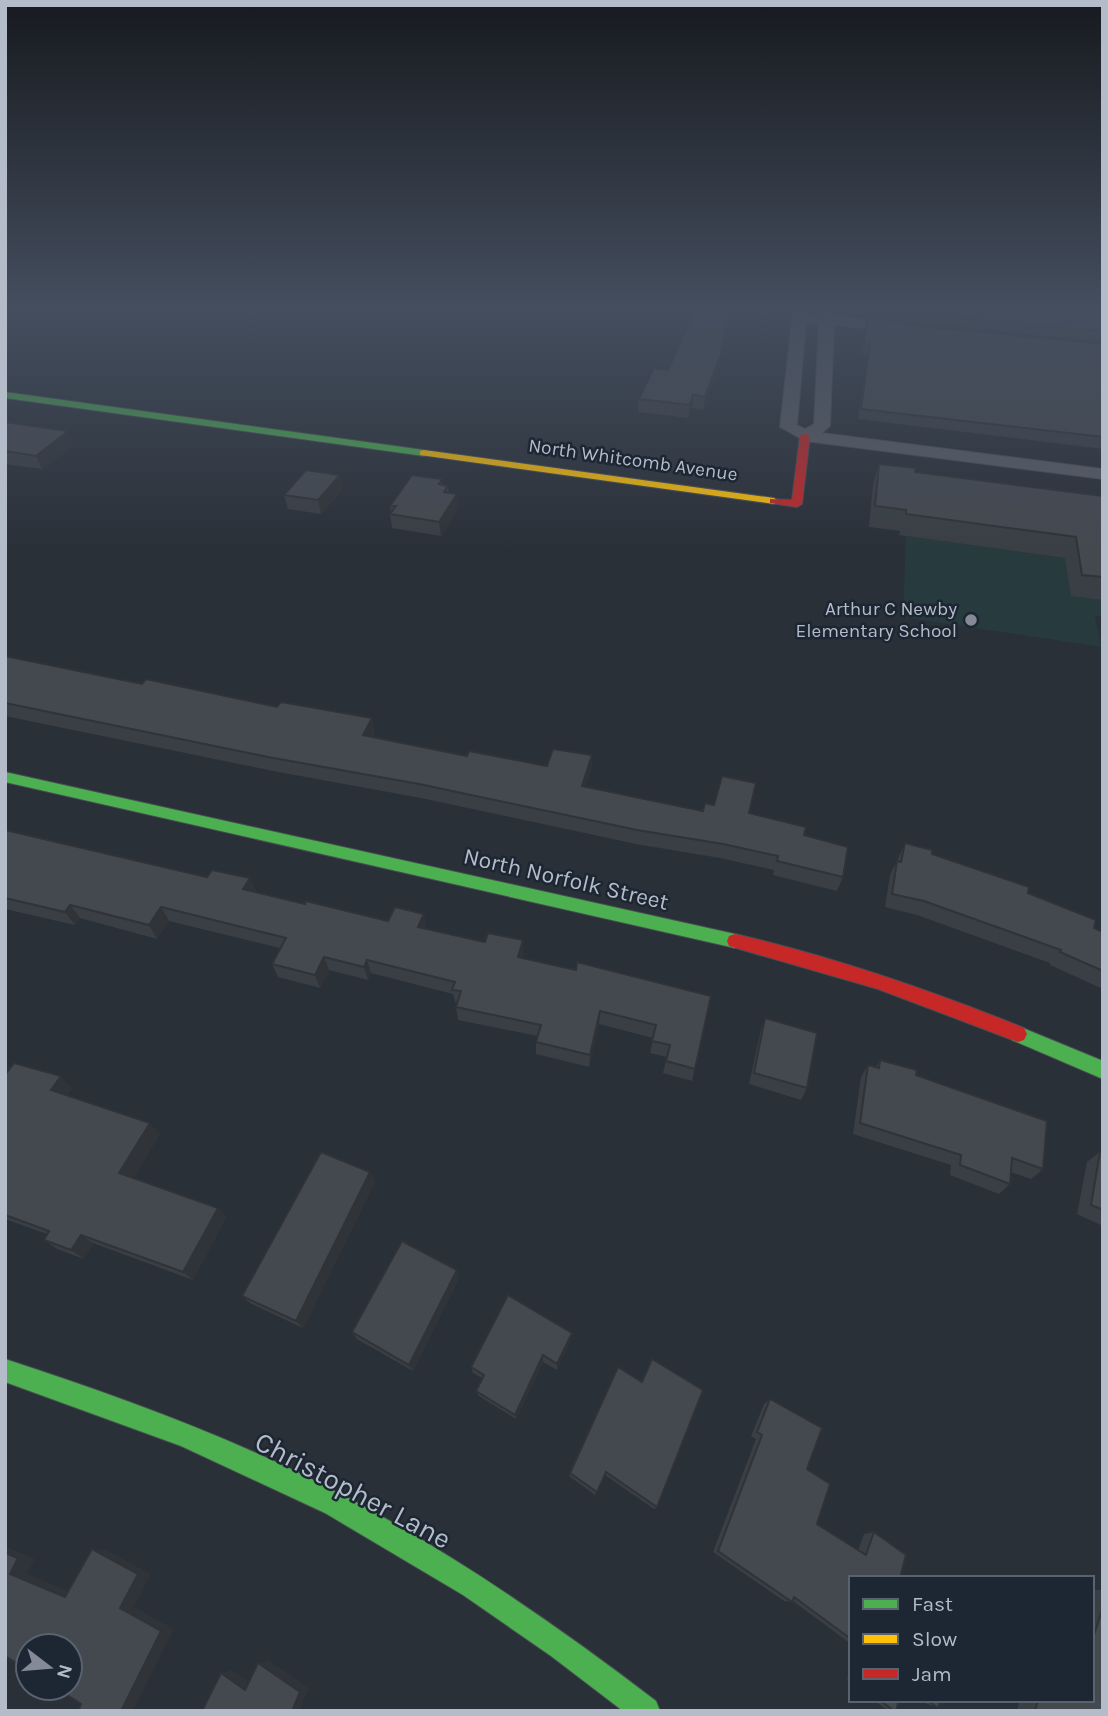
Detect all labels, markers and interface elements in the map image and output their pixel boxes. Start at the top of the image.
street label: North Whitcomb Avenue [527,434,739,486]
place label: Arthur C Newby Elementary School [796,598,957,642]
marker: Arthur C Newby Elementary School [963,612,979,628]
street label: North Norfolk Street [461,842,672,916]
street label: Christopher Lane [249,1424,457,1556]
legend [849,1576,1094,1702]
text: Fast [912,1592,953,1616]
text: Slow [912,1627,957,1651]
north arrow [14,1632,84,1702]
text: N [52,1662,77,1681]
text: Jam [912,1662,952,1686]

